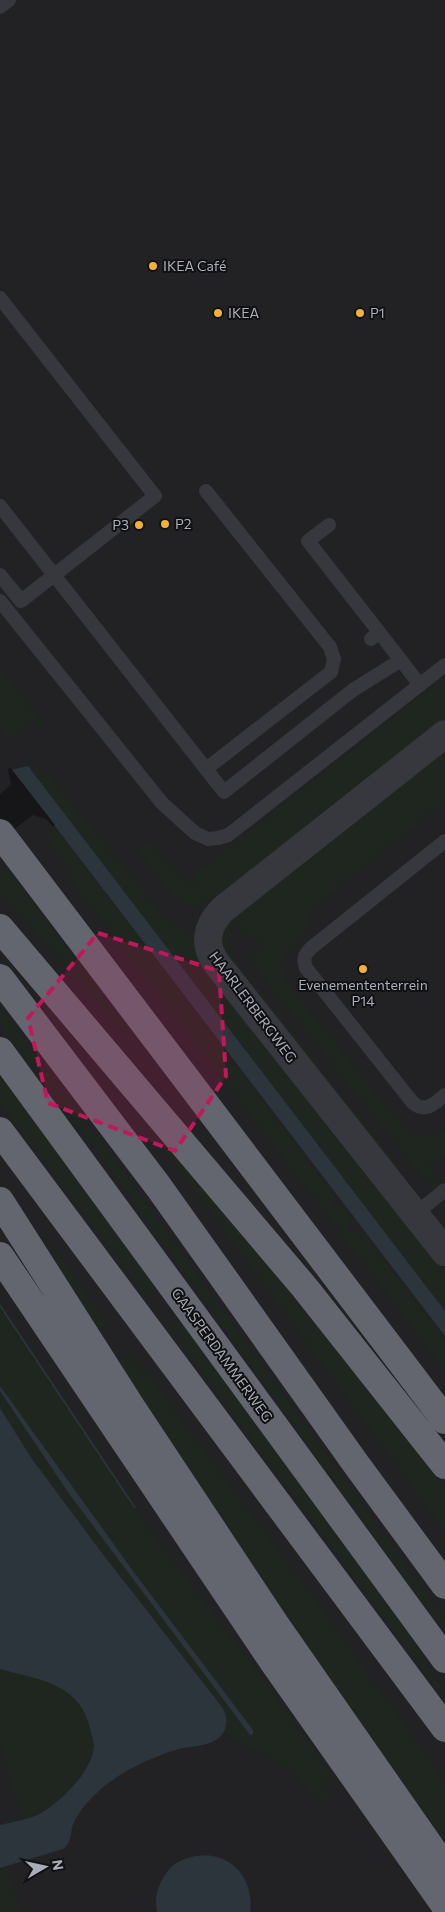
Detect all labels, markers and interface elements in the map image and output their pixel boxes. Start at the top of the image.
place label: IKEA Café [163,257,226,274]
marker: IKEA Café [147,260,159,272]
place label: IKEA [228,304,260,321]
place label: P1 [370,304,385,321]
marker: IKEA [212,307,224,319]
marker: P1 [354,307,366,319]
place label: P2 [175,515,192,532]
place label: P3 [112,516,129,533]
marker: P2 [159,518,171,530]
marker: P3 [133,519,145,531]
street label: HAARLERBERGWEG [206,948,301,1066]
marker: Evenemententerrein P14 [357,963,369,975]
place label: Evenemententerrein P14 [298,976,428,1009]
street label: GAASPERDAMMERWEG [168,1285,277,1425]
north arrow [20,1842,70,1892]
text: N [49,1858,68,1871]

